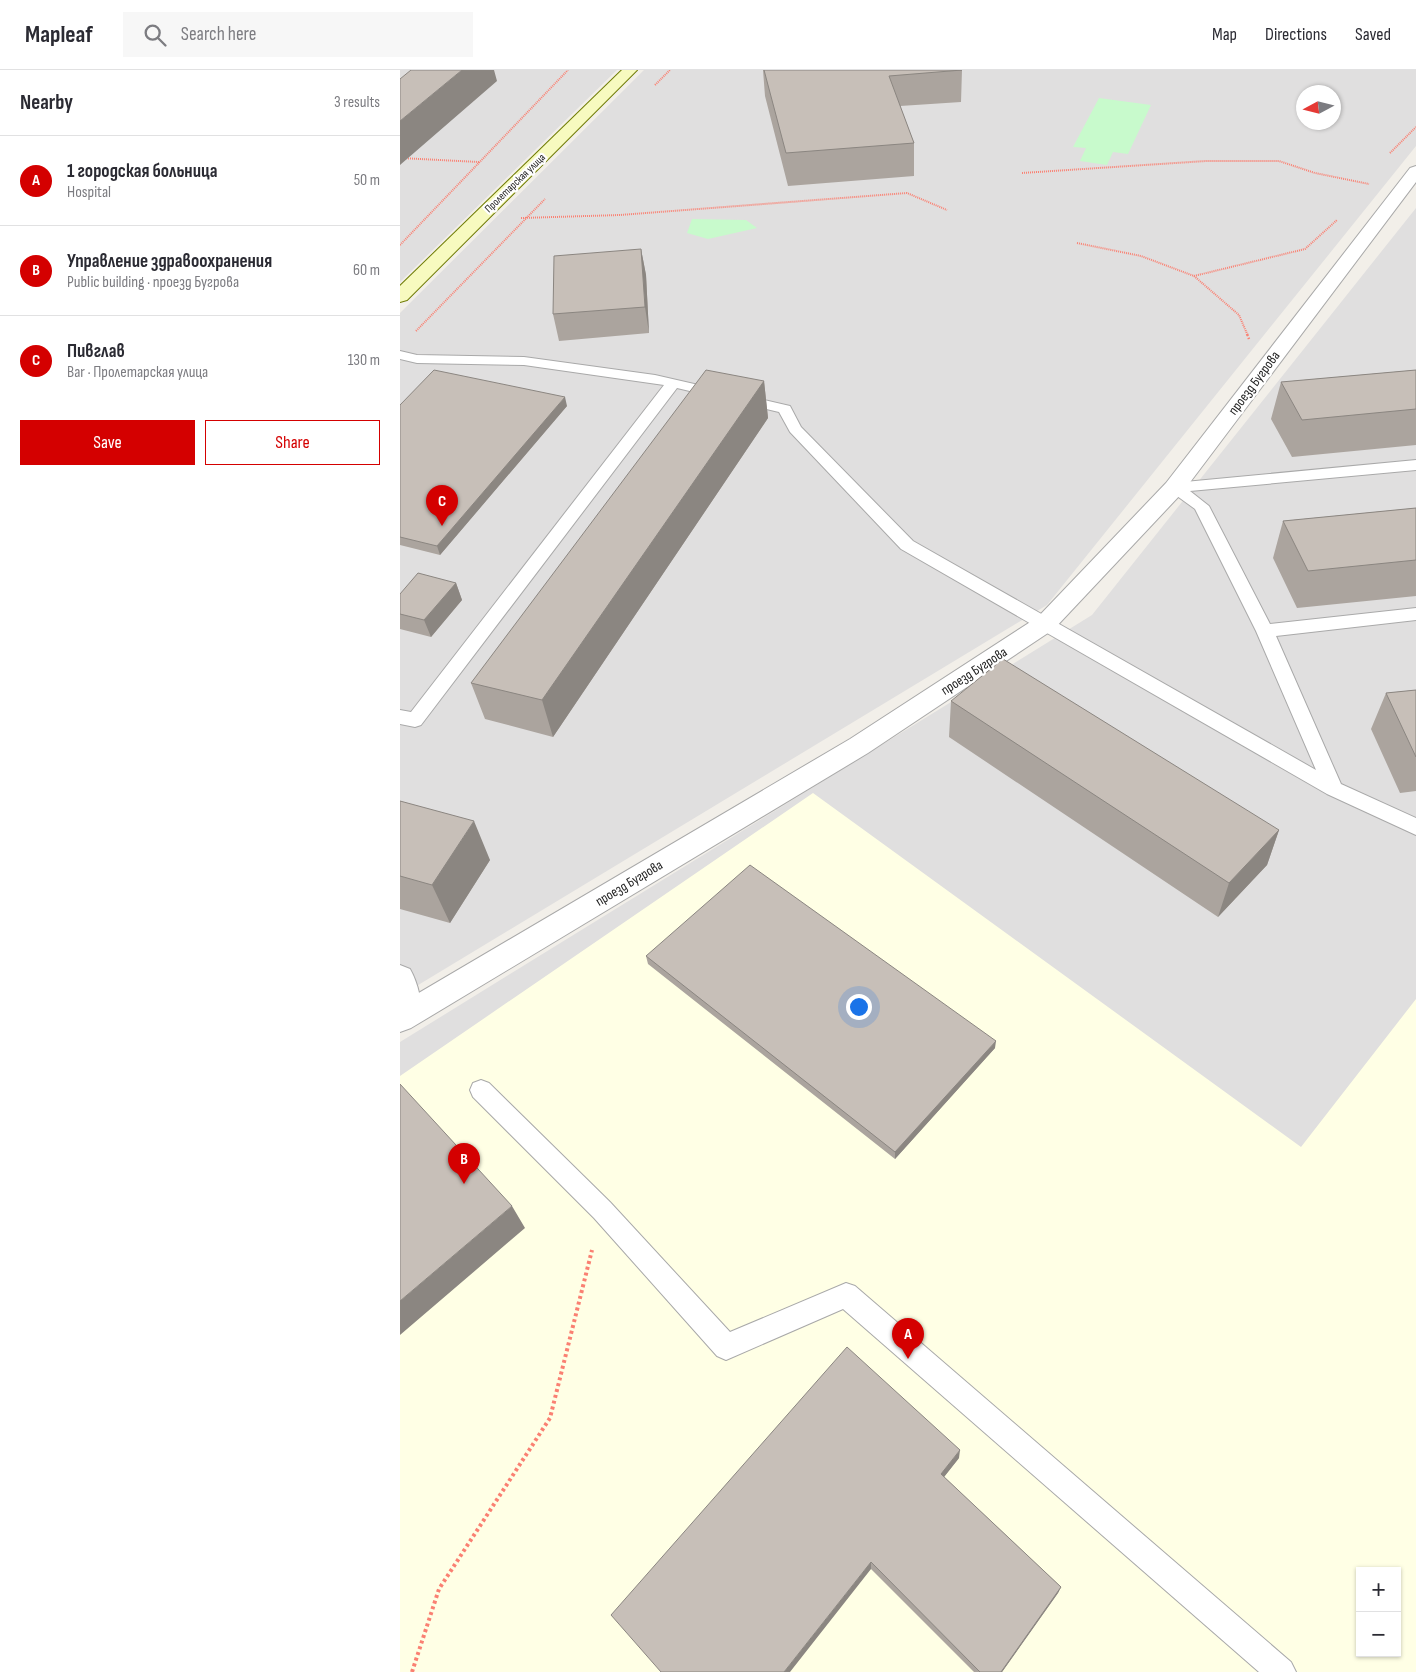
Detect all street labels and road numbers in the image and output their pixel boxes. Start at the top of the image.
street label: Пролетарская улица [482,151,548,215]
street label: проезд Бугрова [1224,348,1284,418]
street label: проезд Бугрова [938,643,1010,699]
street label: проезд Бугрова [592,856,666,910]

